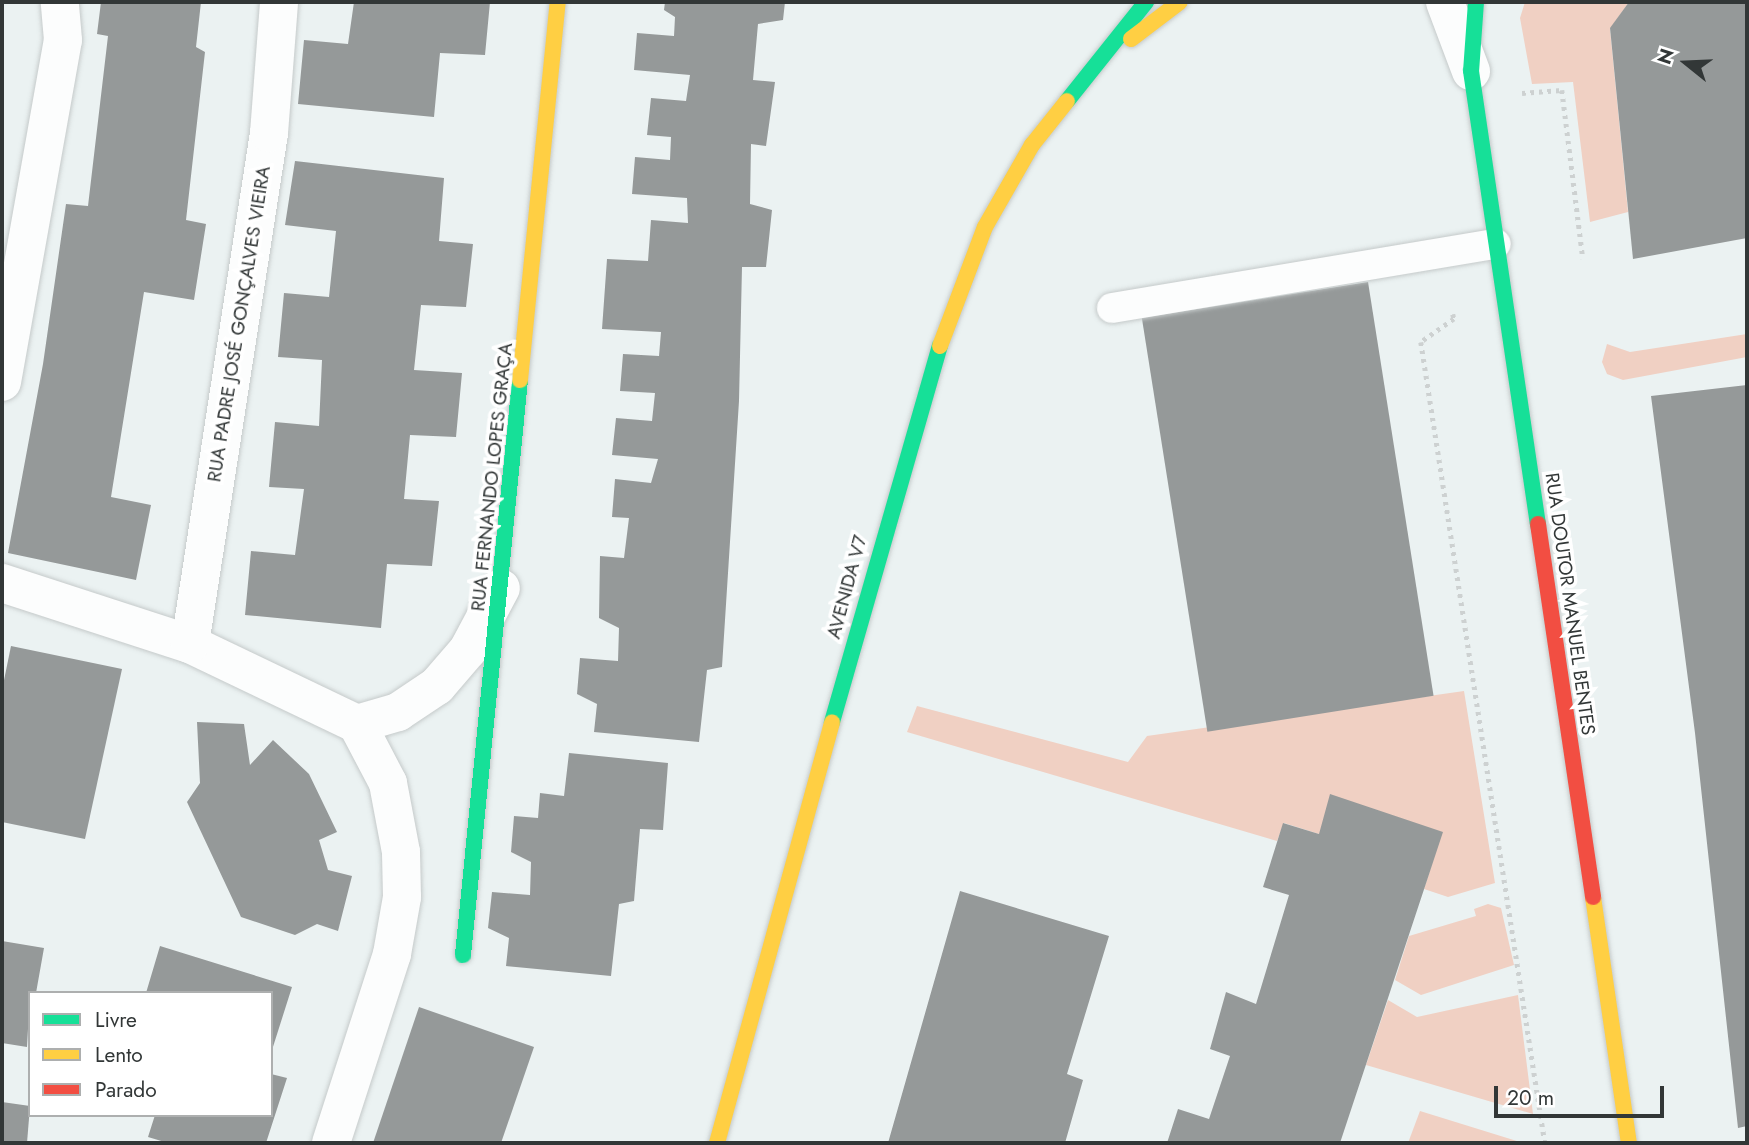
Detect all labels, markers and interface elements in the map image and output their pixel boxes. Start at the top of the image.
north arrow [1651,28,1721,98]
text: N [1650,45,1681,68]
street label: RUA PADRE JOSÉ GONÇALVES VIEIRA [203,164,275,484]
street label: RUA FERNANDO LOPES GRAÇA [467,342,517,612]
street label: RUA DOUTOR MANUEL BENTES [1540,471,1600,737]
street label: AVENIDA V7 [822,533,872,641]
legend [28,991,273,1117]
text: Livre [95,1005,137,1035]
text: Lento [95,1040,143,1070]
scale bar [1497,1072,1667,1116]
text: Parado [95,1075,157,1105]
text: 20 m [1507,1083,1554,1113]

